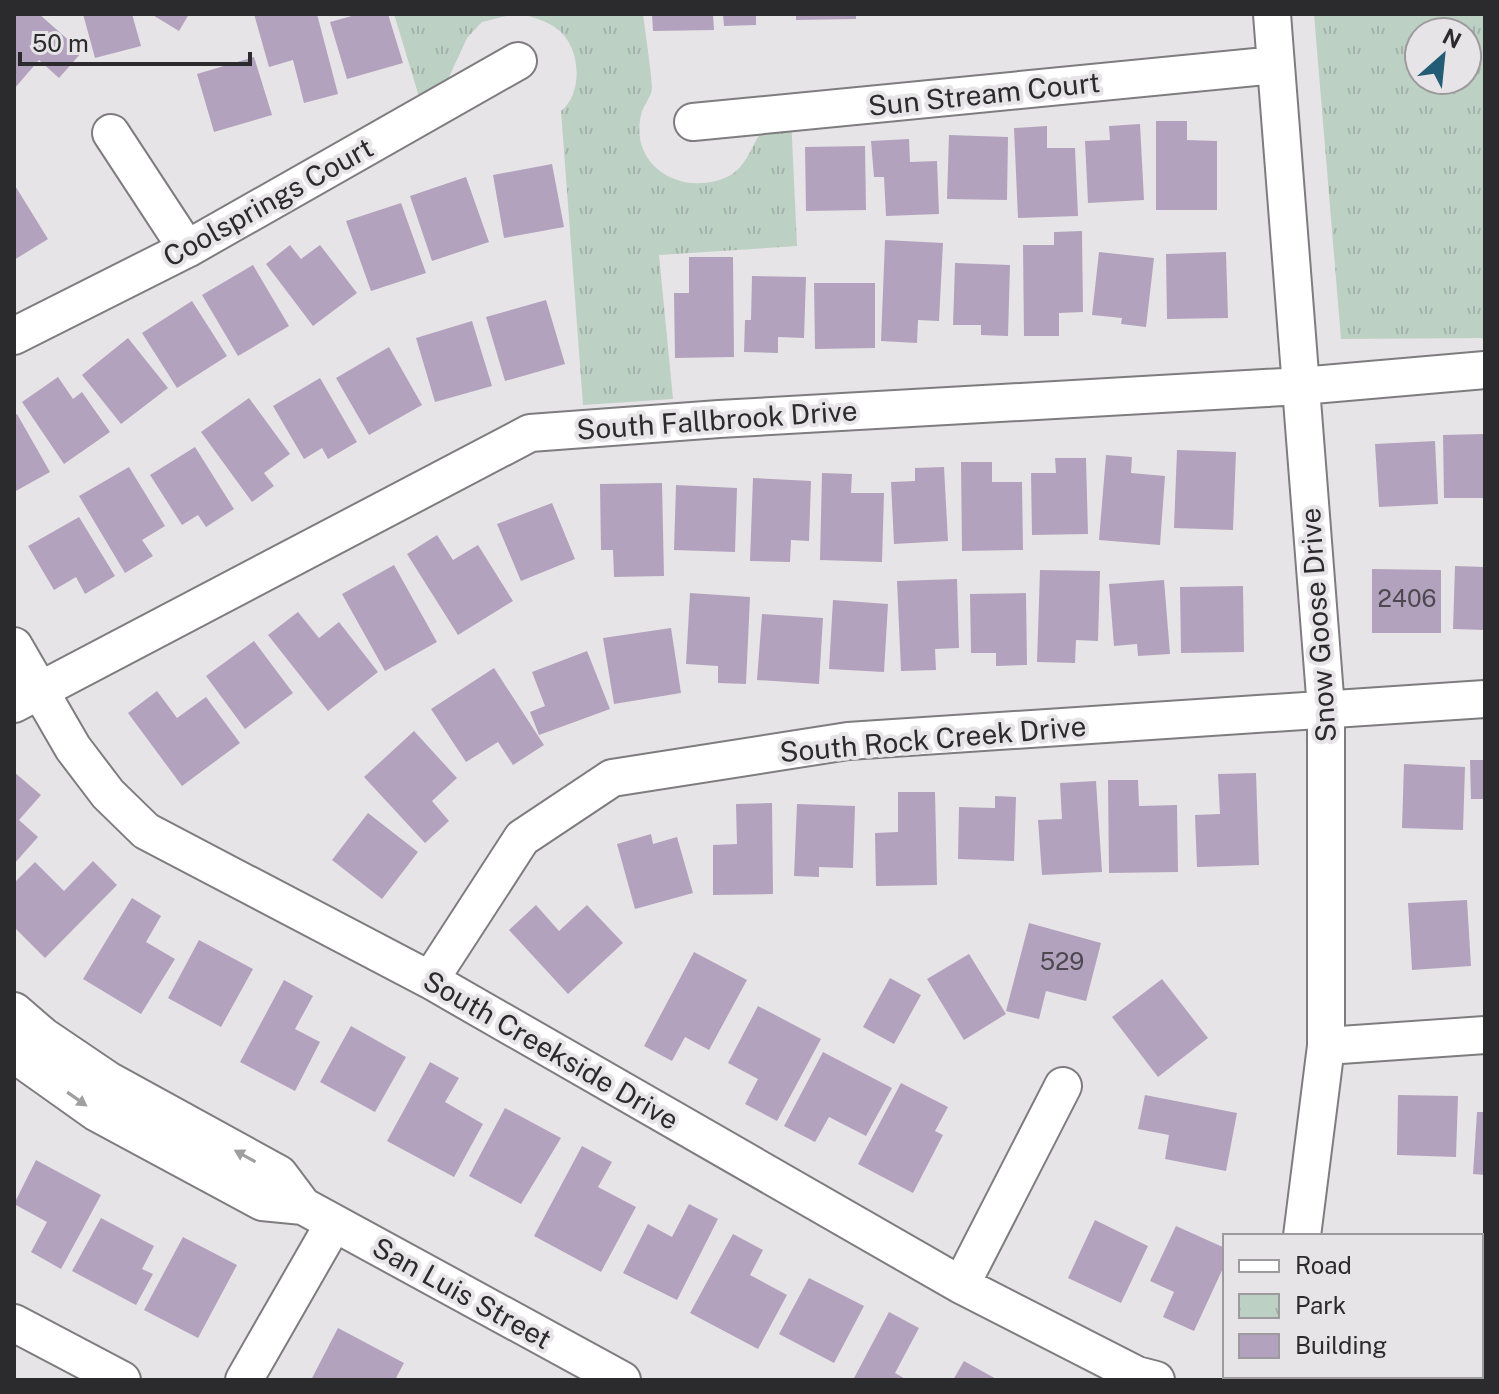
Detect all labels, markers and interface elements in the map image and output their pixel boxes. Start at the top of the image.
scale bar [20,16,250,66]
north arrow [1403,16,1483,96]
text: N [1439,23,1466,54]
text: 50 m [32,29,89,57]
street label: Sun Stream Court [866,65,1102,122]
street label: Coolsprings Court [157,130,378,273]
street label: South Fallbrook Drive [575,393,859,446]
street label: Snow Goose Drive [1293,507,1342,743]
house number: 2406 [1378,584,1436,612]
street label: South Rock Creek Drive [778,709,1088,768]
house number: 529 [1040,947,1084,975]
street label: South Creekside Drive [418,963,685,1136]
one-way arrow [67,1091,88,1106]
one-way arrow [234,1149,257,1163]
street label: San Luis Street [367,1230,557,1355]
legend [1223,1234,1483,1378]
text: Road [1295,1251,1352,1279]
text: Park [1295,1291,1346,1319]
text: Building [1295,1331,1387,1359]

